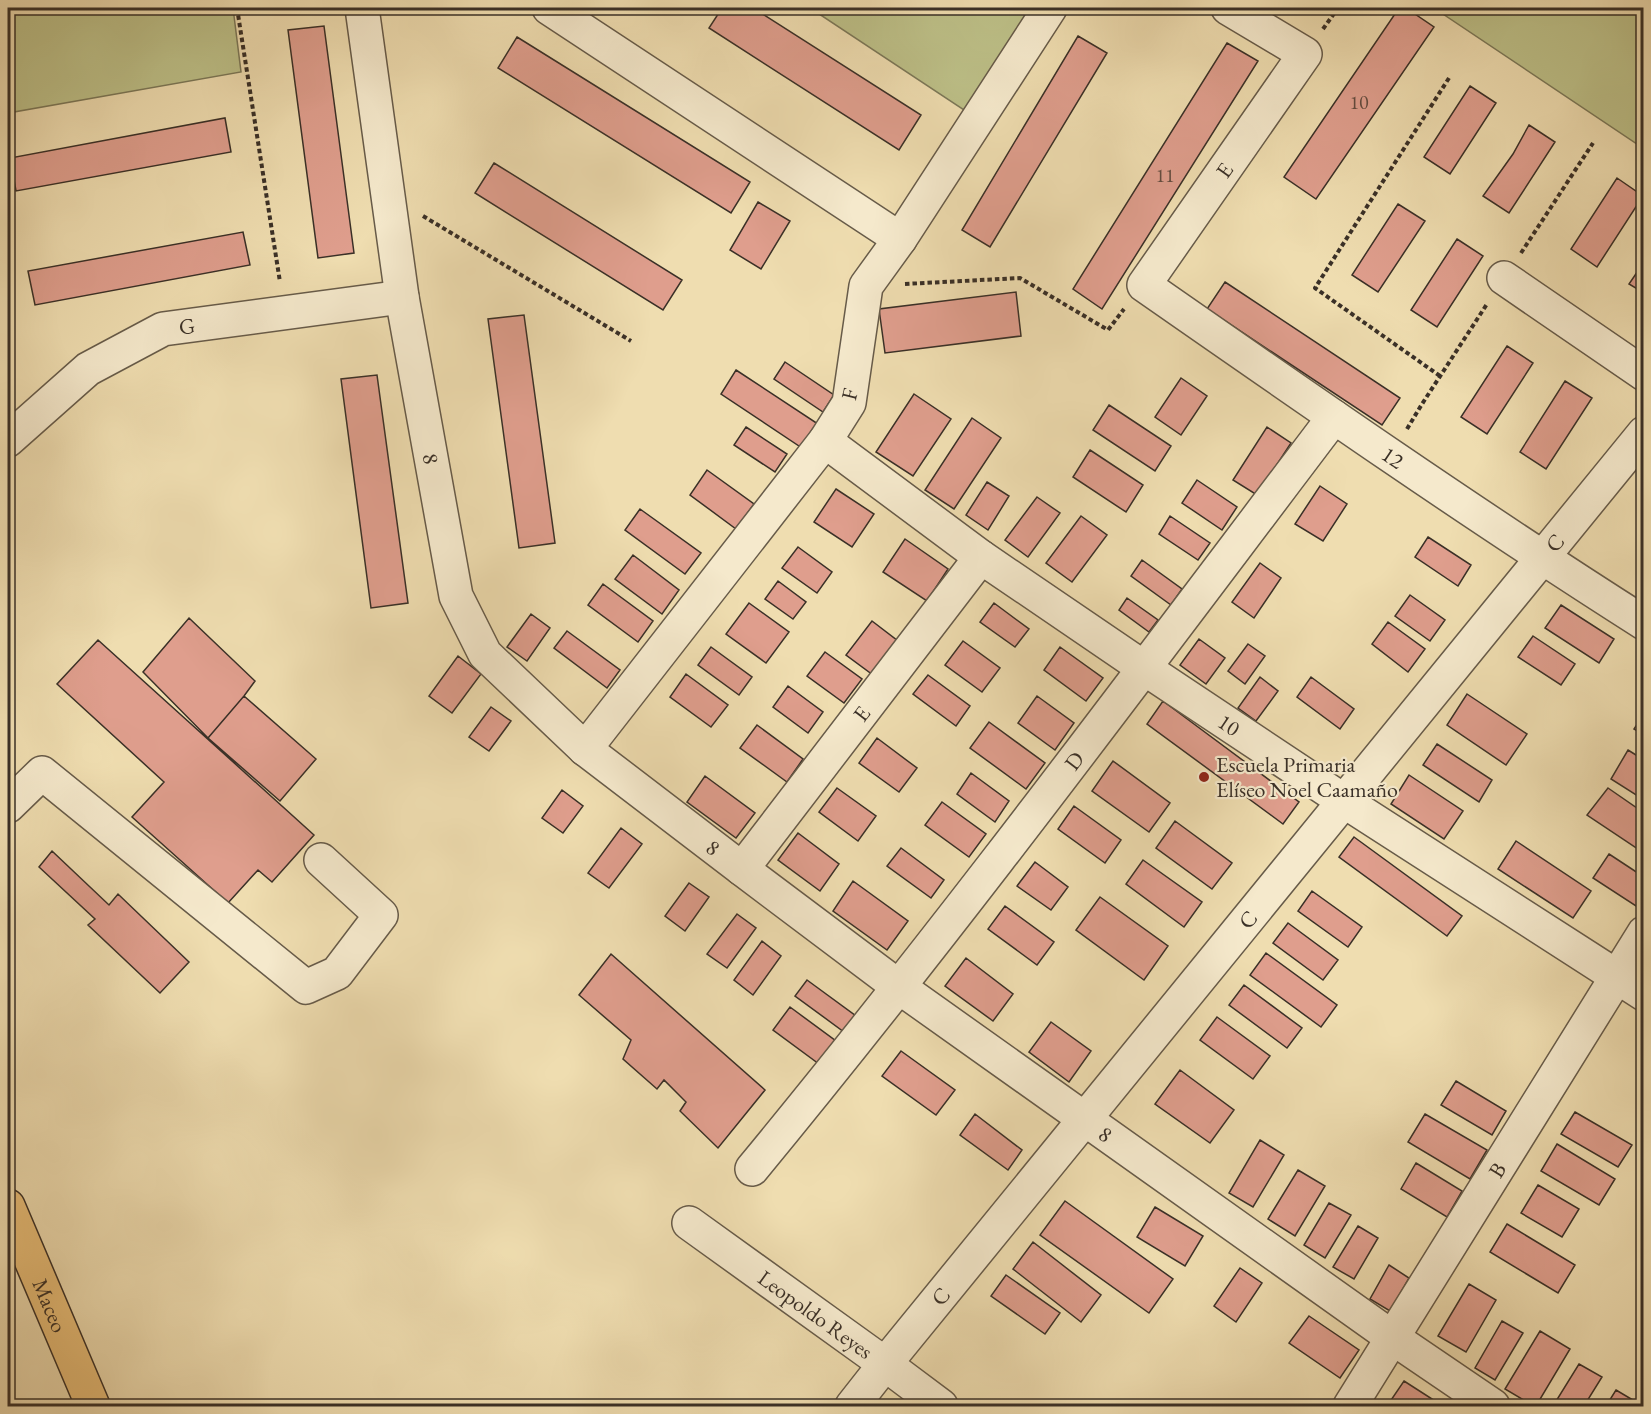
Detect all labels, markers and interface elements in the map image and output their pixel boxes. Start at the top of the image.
house number: 10 [1349,89,1369,115]
street label: E [1209,157,1240,184]
house number: 11 [1155,162,1175,188]
street label: G [177,311,197,342]
street label: F [834,385,865,403]
street label: 12 [1376,440,1410,476]
street label: 8 [415,451,446,466]
street label: C [1539,528,1571,558]
street label: E [846,700,877,727]
street label: 10 [1212,707,1246,743]
street label: D [1058,746,1091,776]
place label: Escuela Primaria Elíseo Noel Caamaño [1216,750,1398,804]
marker: Escuela Primaria Elíseo Noel Caamaño [1197,770,1211,784]
street label: 8 [700,833,726,862]
street label: C [1232,905,1264,935]
street label: 8 [1093,1119,1118,1149]
street label: B [1481,1157,1513,1183]
street label: Leopoldo Reyes [752,1263,879,1366]
street label: Maceo [25,1274,74,1337]
street label: C [925,1281,957,1312]

